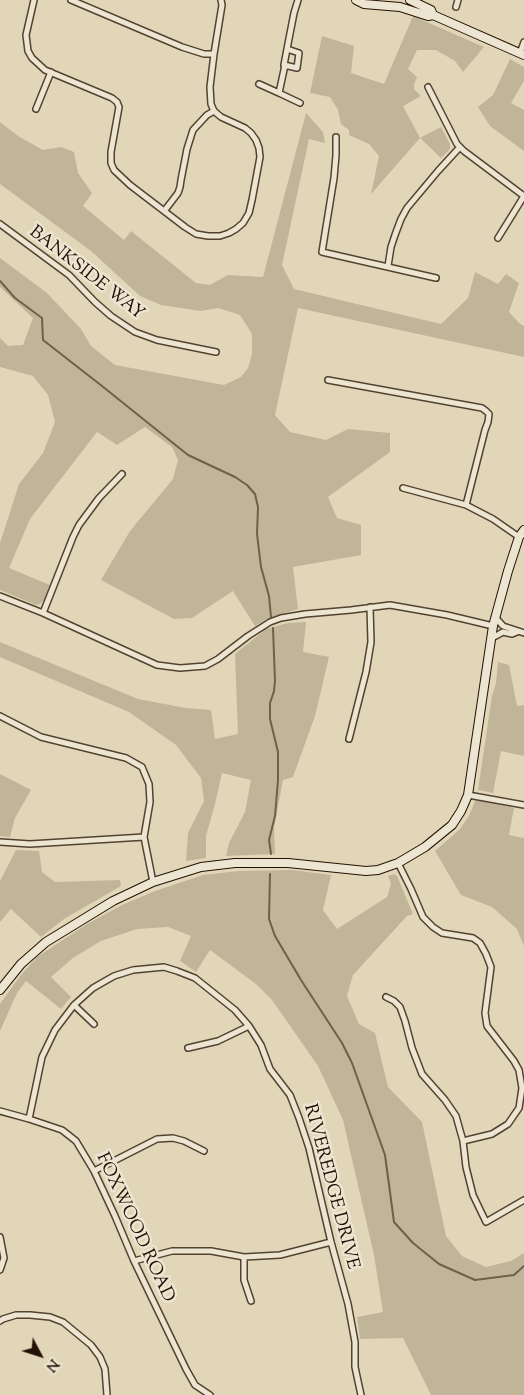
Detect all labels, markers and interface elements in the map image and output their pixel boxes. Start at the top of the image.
street label: BANKSIDE WAY [24,222,148,326]
street label: RIVEREDGE DRIVE [298,1102,362,1272]
street label: FOXWOOD ROAD [90,1150,178,1306]
north arrow [15,1330,65,1380]
text: N [40,1354,63,1375]

